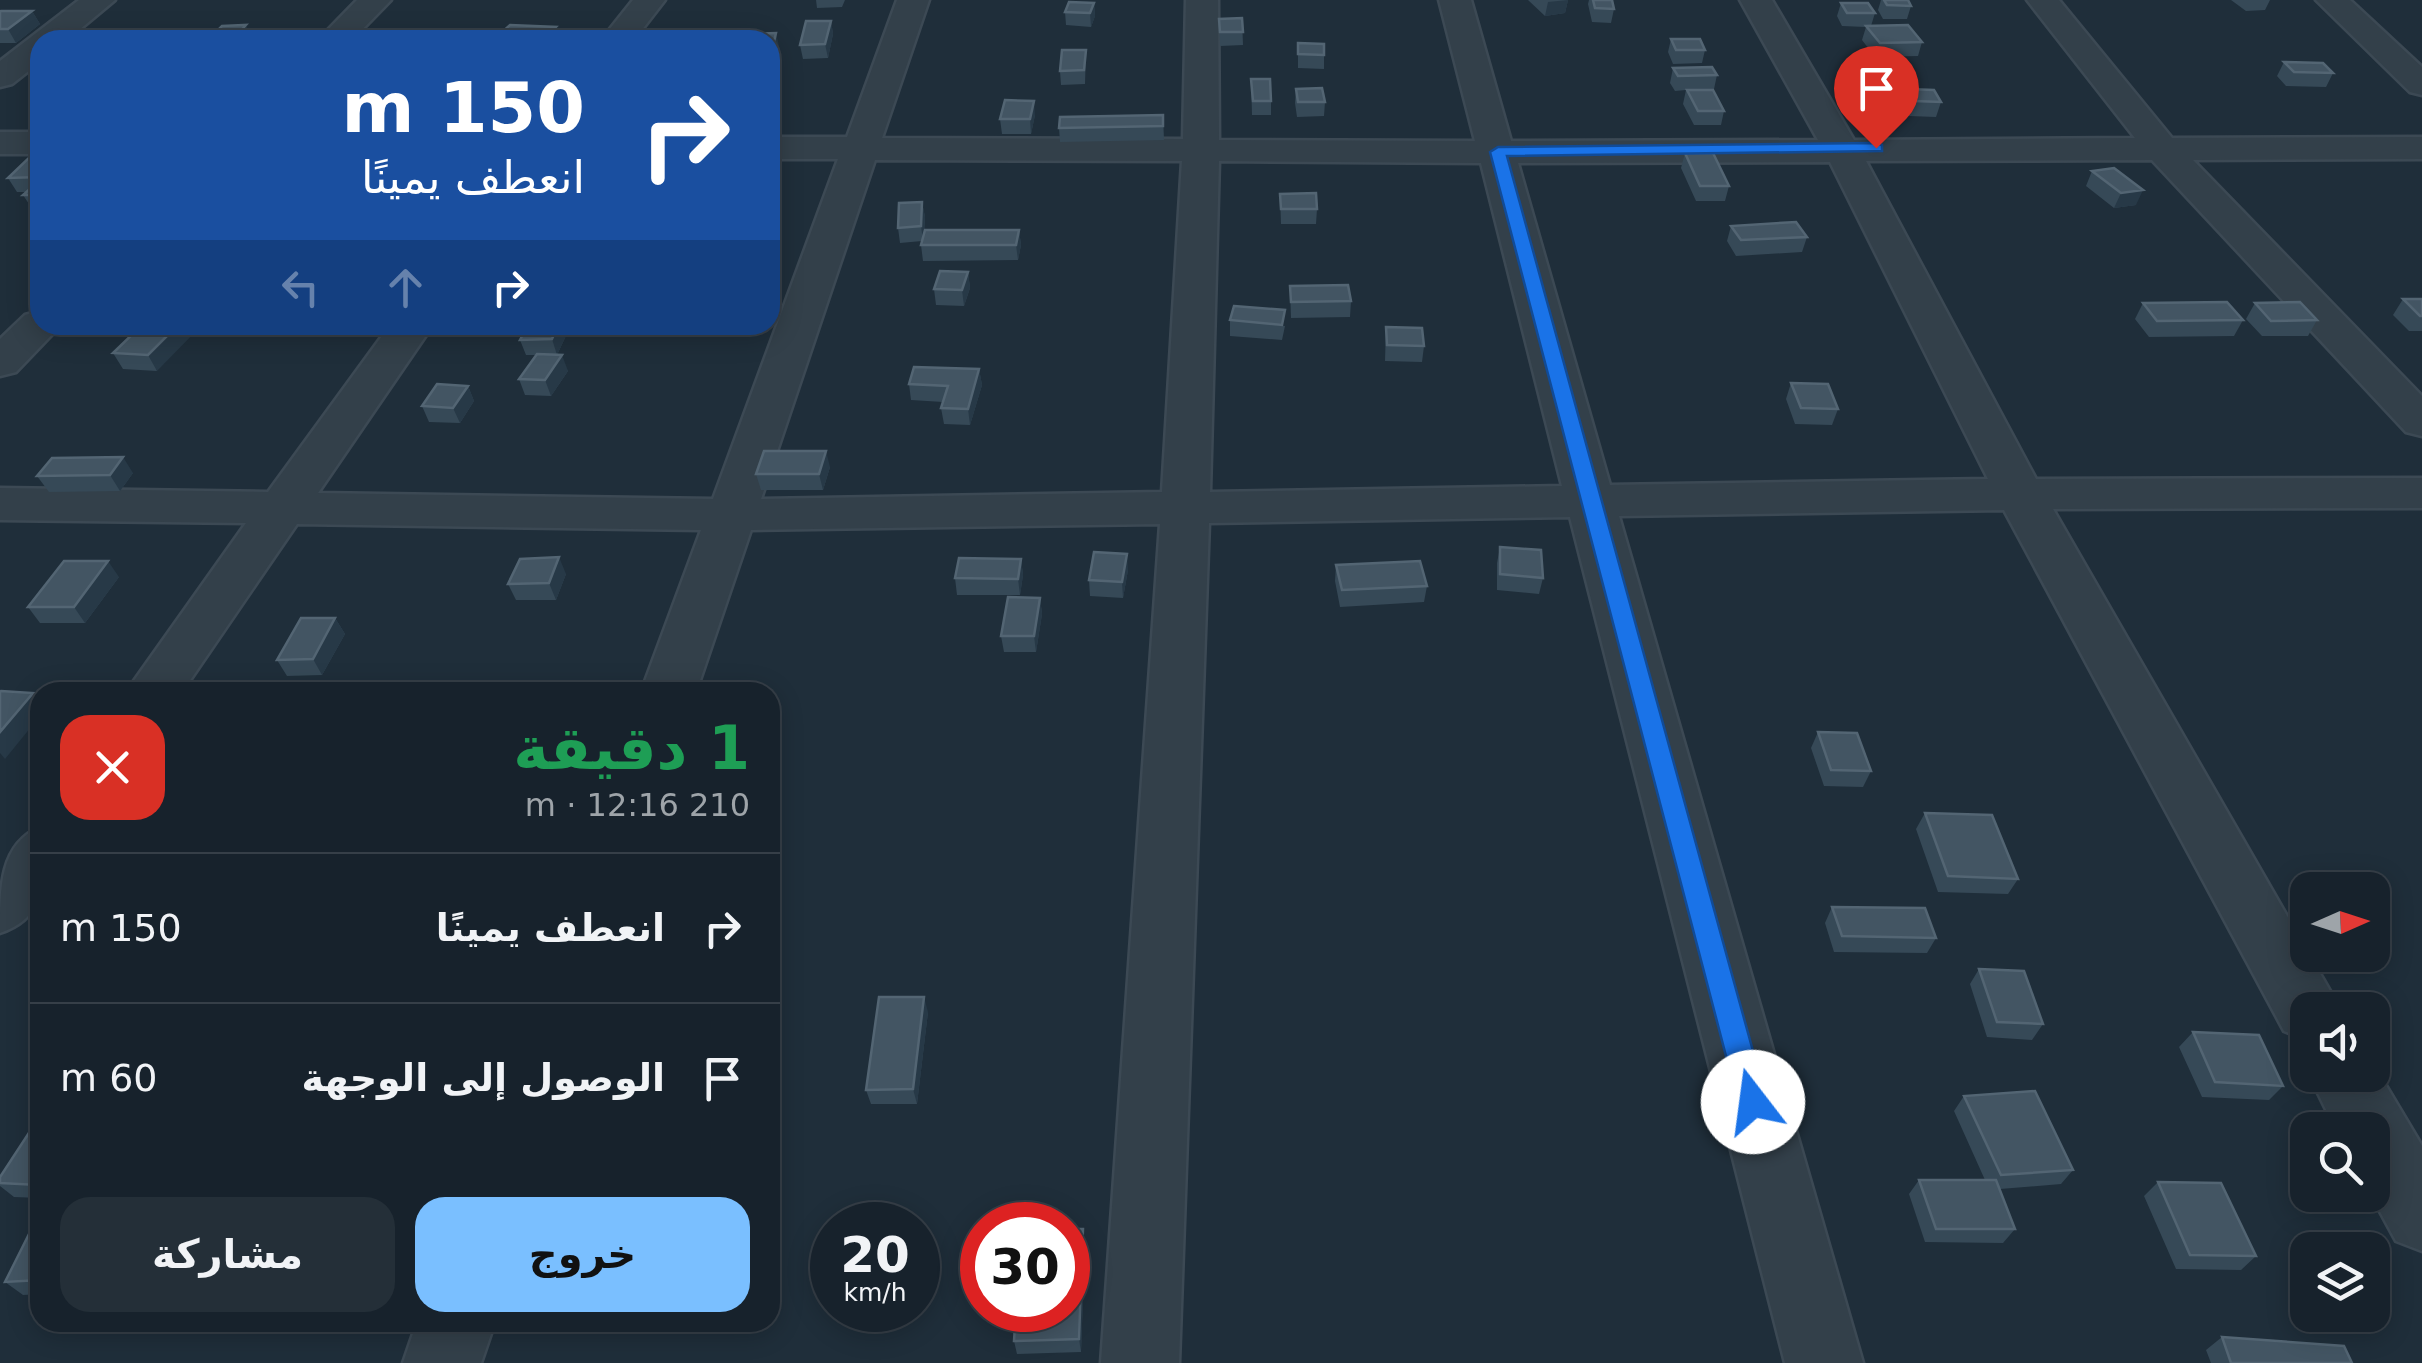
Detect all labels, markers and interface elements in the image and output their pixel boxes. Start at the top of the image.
pin [1834,46,1919,149]
icon: arrive [1849,61,1904,116]
text: 150 m [342,67,585,149]
icon: right [620,70,750,200]
text: انعطف يمينًا [361,151,585,204]
icon: left [273,260,328,315]
icon: ahead [378,260,433,315]
icon: right [483,260,538,315]
text: 1 دقيقة [513,713,750,783]
button: close [60,715,165,820]
text: 210 m · 12:16 [525,786,750,824]
north arrow [2290,872,2390,972]
map controls [2290,872,2390,1332]
icon: right [695,901,750,956]
text: 150 m [60,906,182,950]
text: انعطف يمينًا [436,906,665,950]
button: sound [2290,992,2390,1092]
position arrow [1701,1050,1805,1154]
icon: arrive [695,1051,750,1106]
text: 60 m [60,1056,157,1100]
text: الوصول إلى الوجهة [302,1056,665,1100]
button: search [2290,1112,2390,1212]
button: مشاركة [60,1197,395,1312]
button: خروج [415,1197,750,1312]
speed limit sign: 30 [960,1202,1090,1332]
text: 20 [840,1226,910,1284]
button: layers [2290,1232,2390,1332]
text: km/h [843,1278,907,1307]

